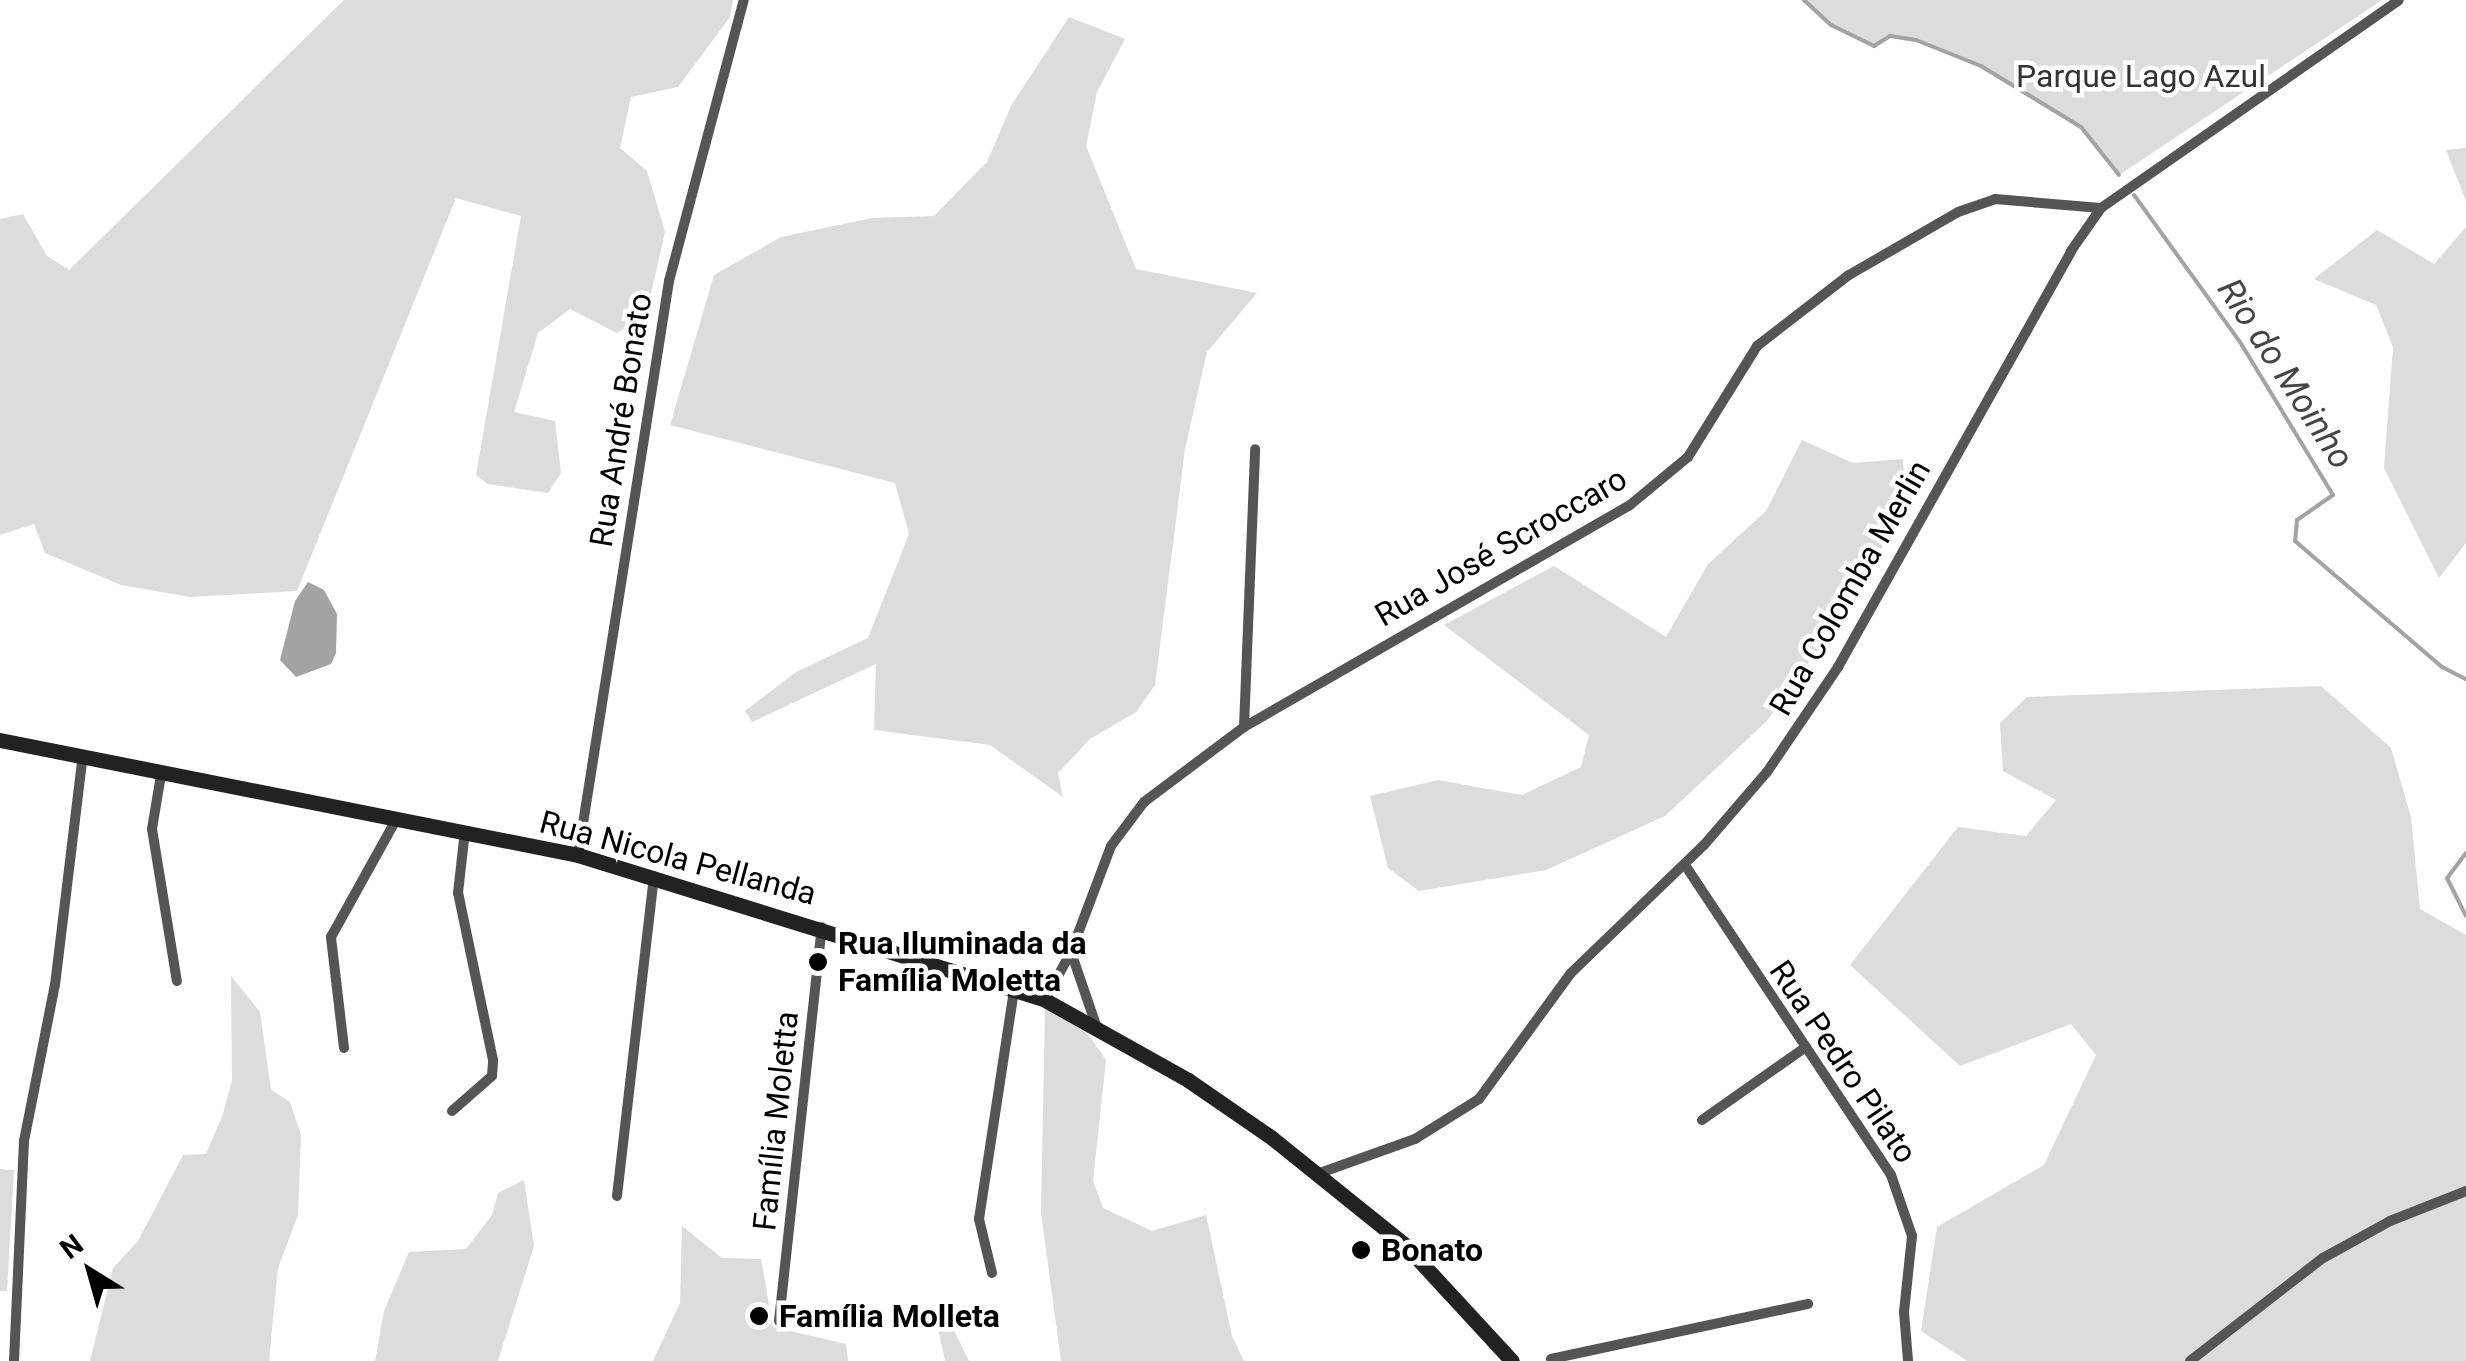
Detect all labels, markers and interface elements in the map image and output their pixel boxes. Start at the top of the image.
park label: Parque Lago Azul [2016,57,2266,95]
water label: Rio do Moinho [2208,271,2362,477]
street label: Rua André Bonato [582,290,660,550]
street label: Rua Colomba Merlin [1761,454,1939,722]
street label: Rua José Scroccaro [1368,459,1634,635]
street label: Rua Nicola Pellanda [536,803,820,913]
place label: Rua Iluminada da Família Moletta [838,925,1087,1000]
marker: Rua Iluminada da Família Moletta [807,951,829,973]
street label: Rua Pedro Pilato [1761,953,1925,1171]
street label: Família Moletta [745,1009,807,1233]
north arrow [40,1221,140,1321]
text: N [54,1228,89,1266]
place label: Bonato [1381,1231,1483,1269]
marker: Bonato [1350,1239,1372,1261]
place label: Família Molleta [779,1297,1000,1335]
marker: Família Molleta [748,1305,770,1327]

